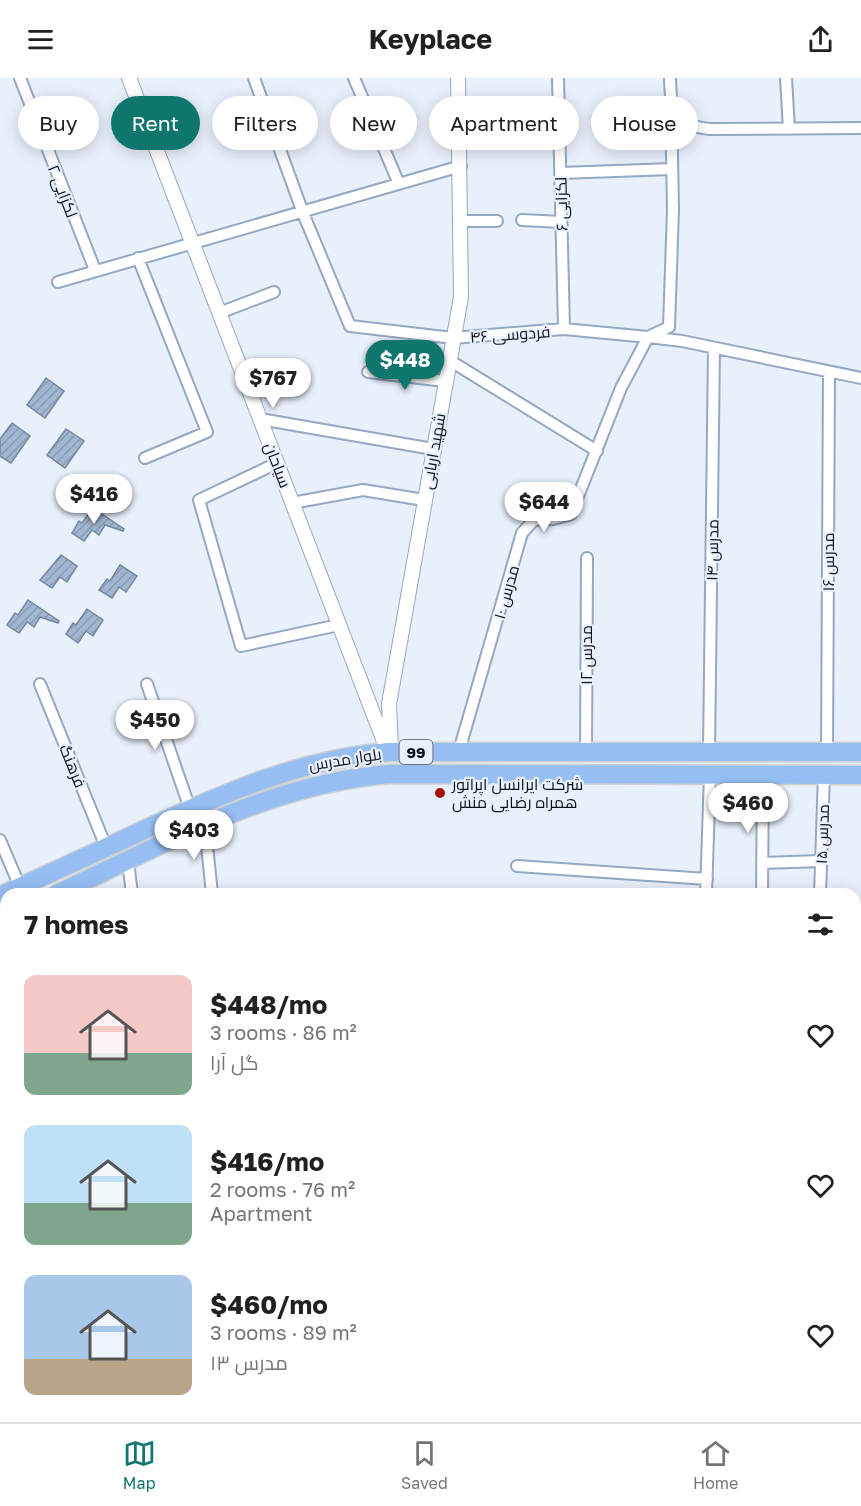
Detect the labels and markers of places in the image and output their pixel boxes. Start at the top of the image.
pin: $448 [369,340,441,391]
pin: $767 [237,358,309,409]
pin: $416 [58,474,130,525]
pin: $644 [508,482,580,533]
pin: $450 [119,700,191,751]
place label: شرکت ایرانسل اپراتور همراه رضایی منش [451,774,583,813]
pin: $460 [712,783,784,834]
marker: شرکت ایرانسل اپراتور همراه رضایی منش [433,786,447,800]
pin: $403 [158,810,230,861]

